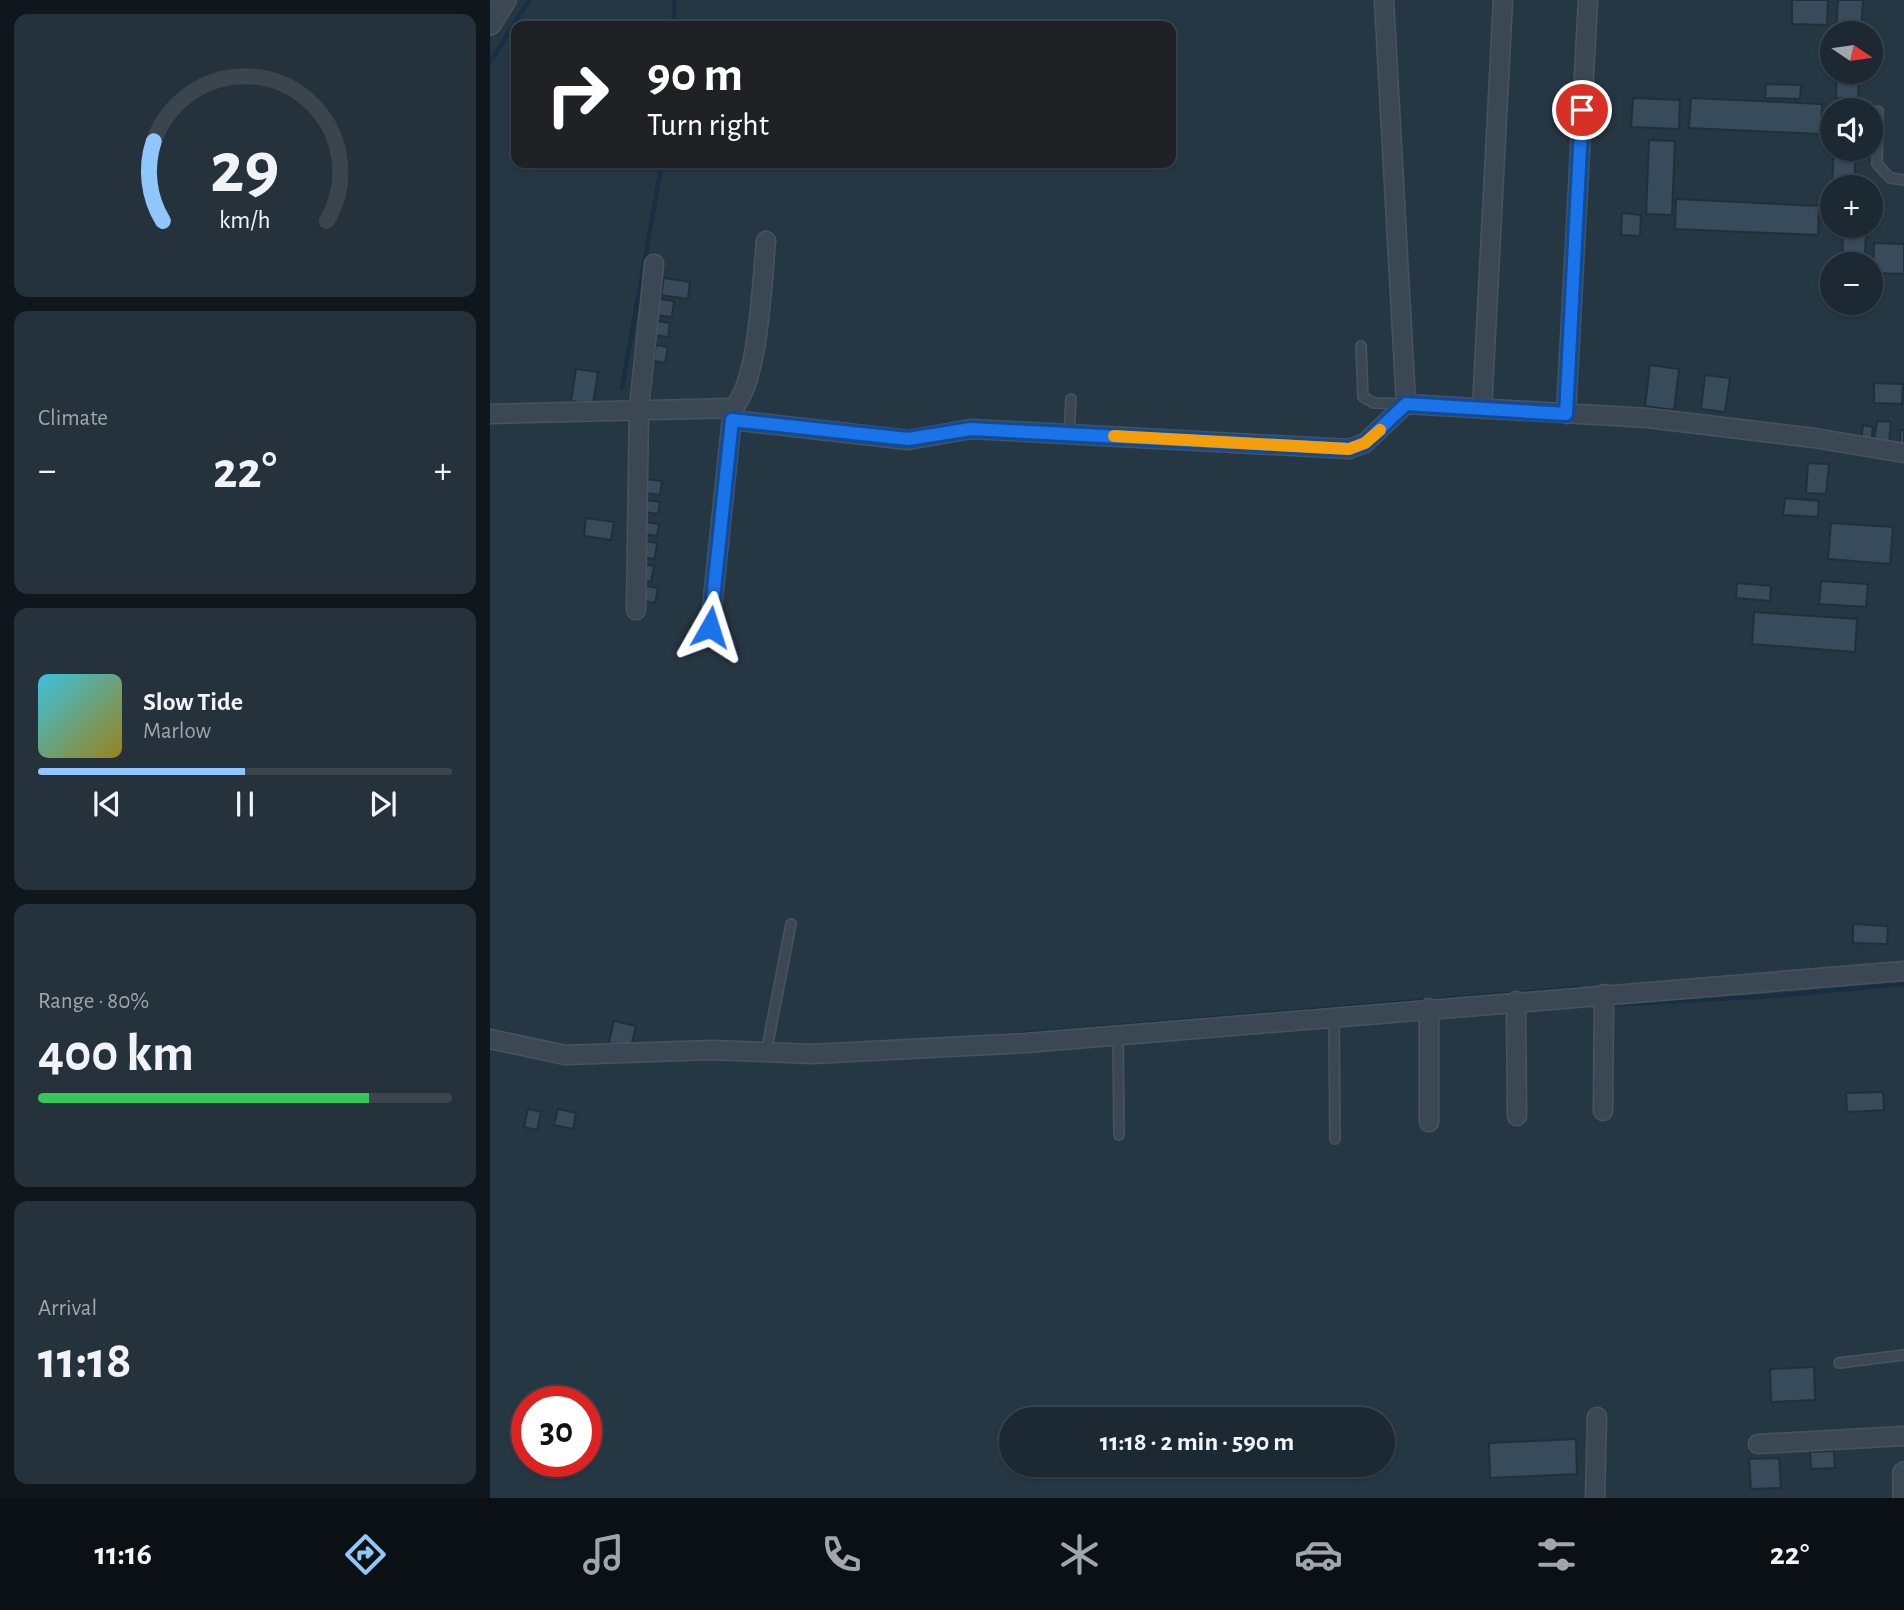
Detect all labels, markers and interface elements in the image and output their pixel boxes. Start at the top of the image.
north arrow [1820,21,1883,84]
map controls [1820,21,1883,315]
icon: right [532,49,623,140]
text: 90 m [647,51,743,100]
pin [1552,80,1612,140]
icon: arrive [1563,91,1601,129]
button: sound [1820,98,1883,161]
text: Turn right [647,109,769,141]
text: 29 [210,134,280,207]
button: + [1820,175,1883,238]
text: km/h [219,208,271,233]
button: − [1820,252,1883,315]
text: Climate [38,407,108,430]
text: 22° [213,445,277,497]
text: − [38,452,56,490]
text: + [434,452,452,490]
position arrow [673,590,747,664]
text: Slow Tide [143,689,243,715]
text: Marlow [143,720,211,743]
icon: previous [88,785,126,823]
icon: pause [226,785,264,823]
icon: next [364,785,402,823]
text: Range · 80% [38,990,149,1013]
text: 400 km [38,1028,194,1080]
text: Arrival [38,1297,97,1320]
text: 11:18 [38,1335,132,1387]
speed limit sign: 30 [511,1386,602,1477]
text: 11:18 · 2 min · 590 m [1100,1429,1294,1455]
icon: directions [341,1530,390,1579]
icon: music [579,1530,628,1579]
icon: phone [817,1530,866,1579]
icon: climate [1055,1530,1104,1579]
icon: car [1294,1530,1343,1579]
icon: filters [1532,1530,1581,1579]
text: 11:16 [95,1538,152,1570]
text: 22° [1770,1538,1809,1570]

